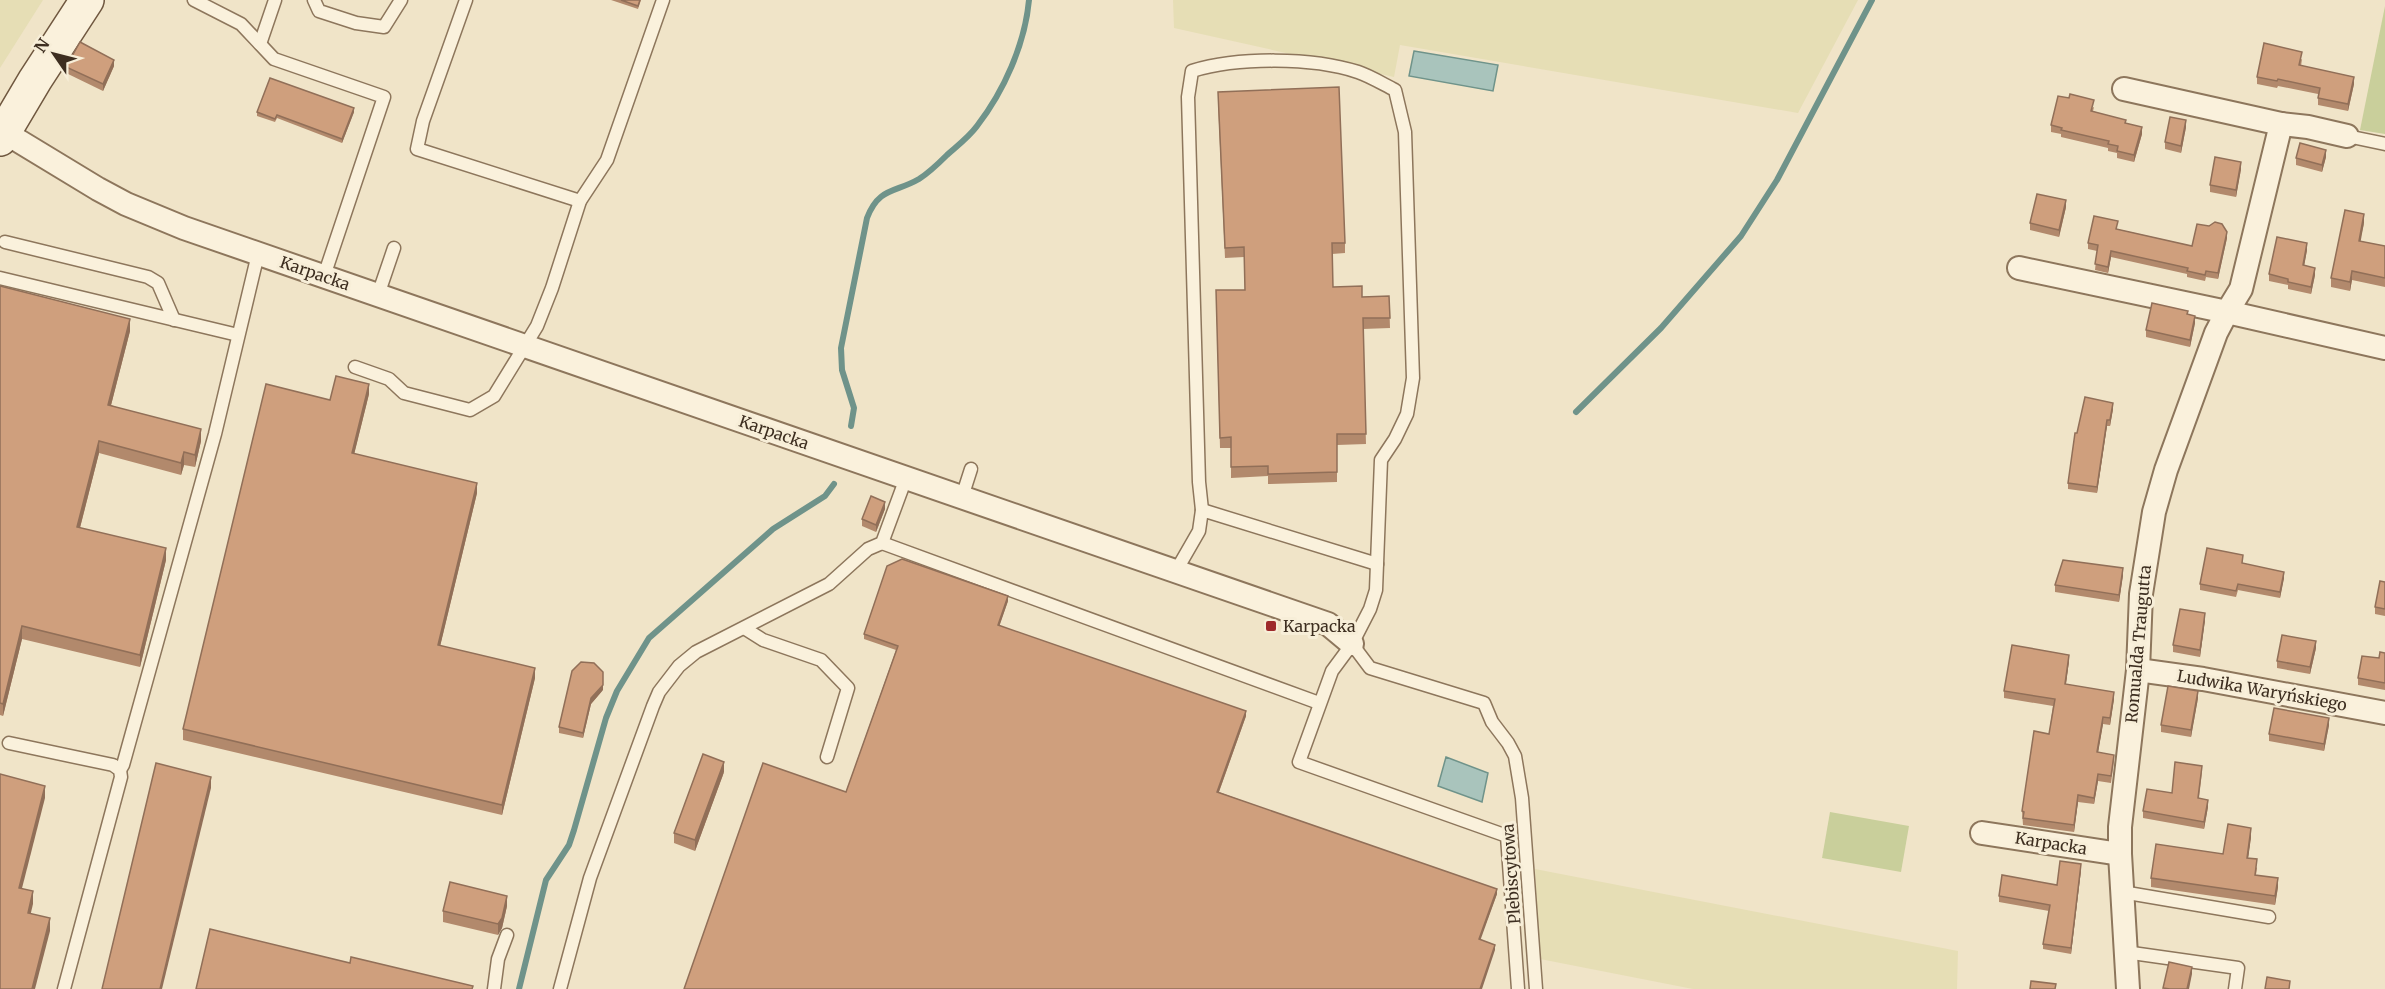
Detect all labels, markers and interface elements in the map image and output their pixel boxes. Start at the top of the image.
north arrow [24,24,84,84]
text: N [30,34,54,56]
street label: Karpacka [277,252,353,294]
street label: Karpacka [736,411,812,453]
street label: Romualda Traugutta [2121,564,2155,724]
place label: Karpacka [1283,616,1356,636]
marker: Karpacka [1264,619,1278,633]
street label: Ludwika Waryńskiego [2175,665,2349,715]
street label: Plebiscytowa [1497,823,1524,925]
street label: Karpacka [2014,827,2089,859]

